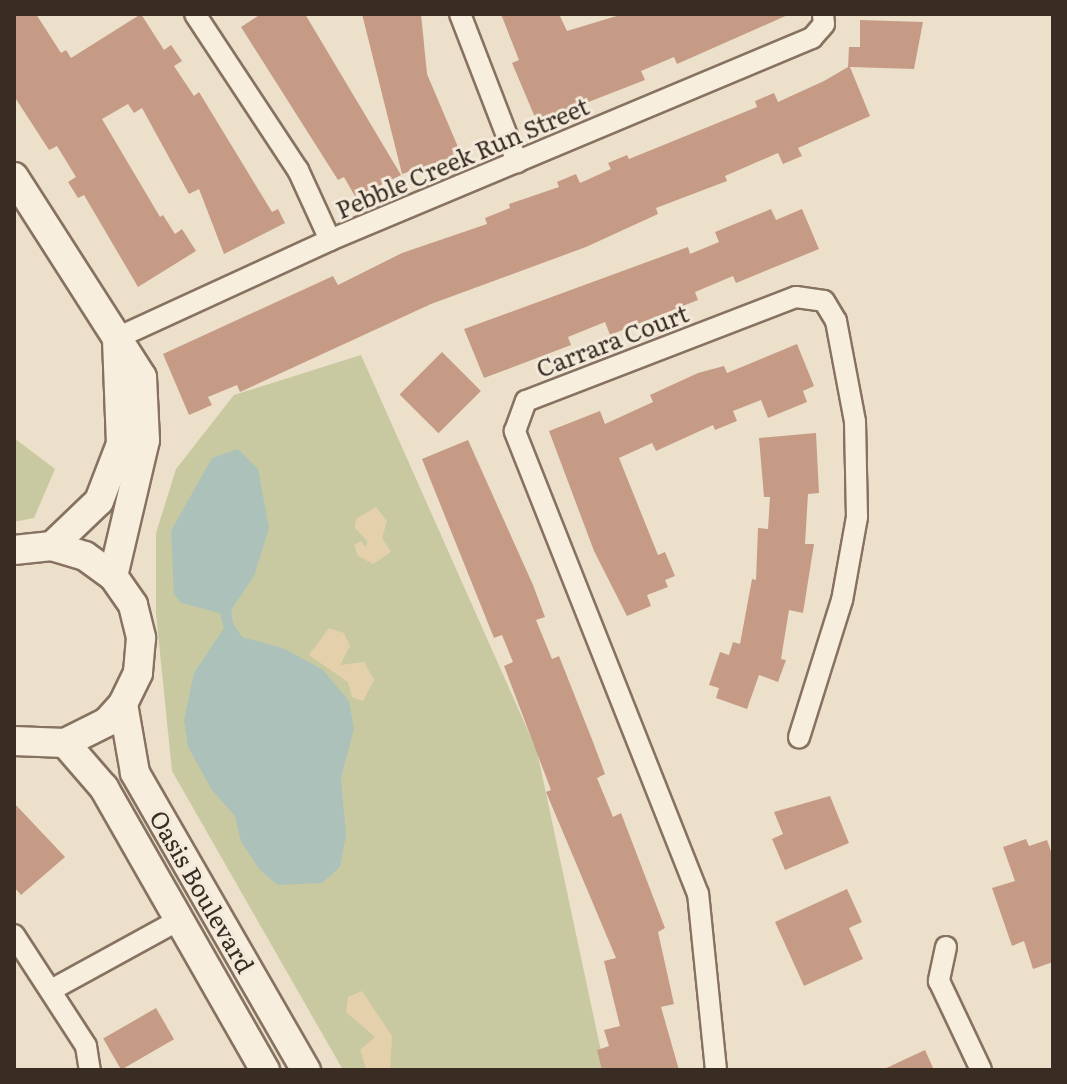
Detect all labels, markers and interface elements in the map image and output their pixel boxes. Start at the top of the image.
street label: Pebble Creek Run Street [331,91,593,223]
street label: Carrara Court [532,298,692,382]
street label: Oasis Boulevard [145,805,261,977]

